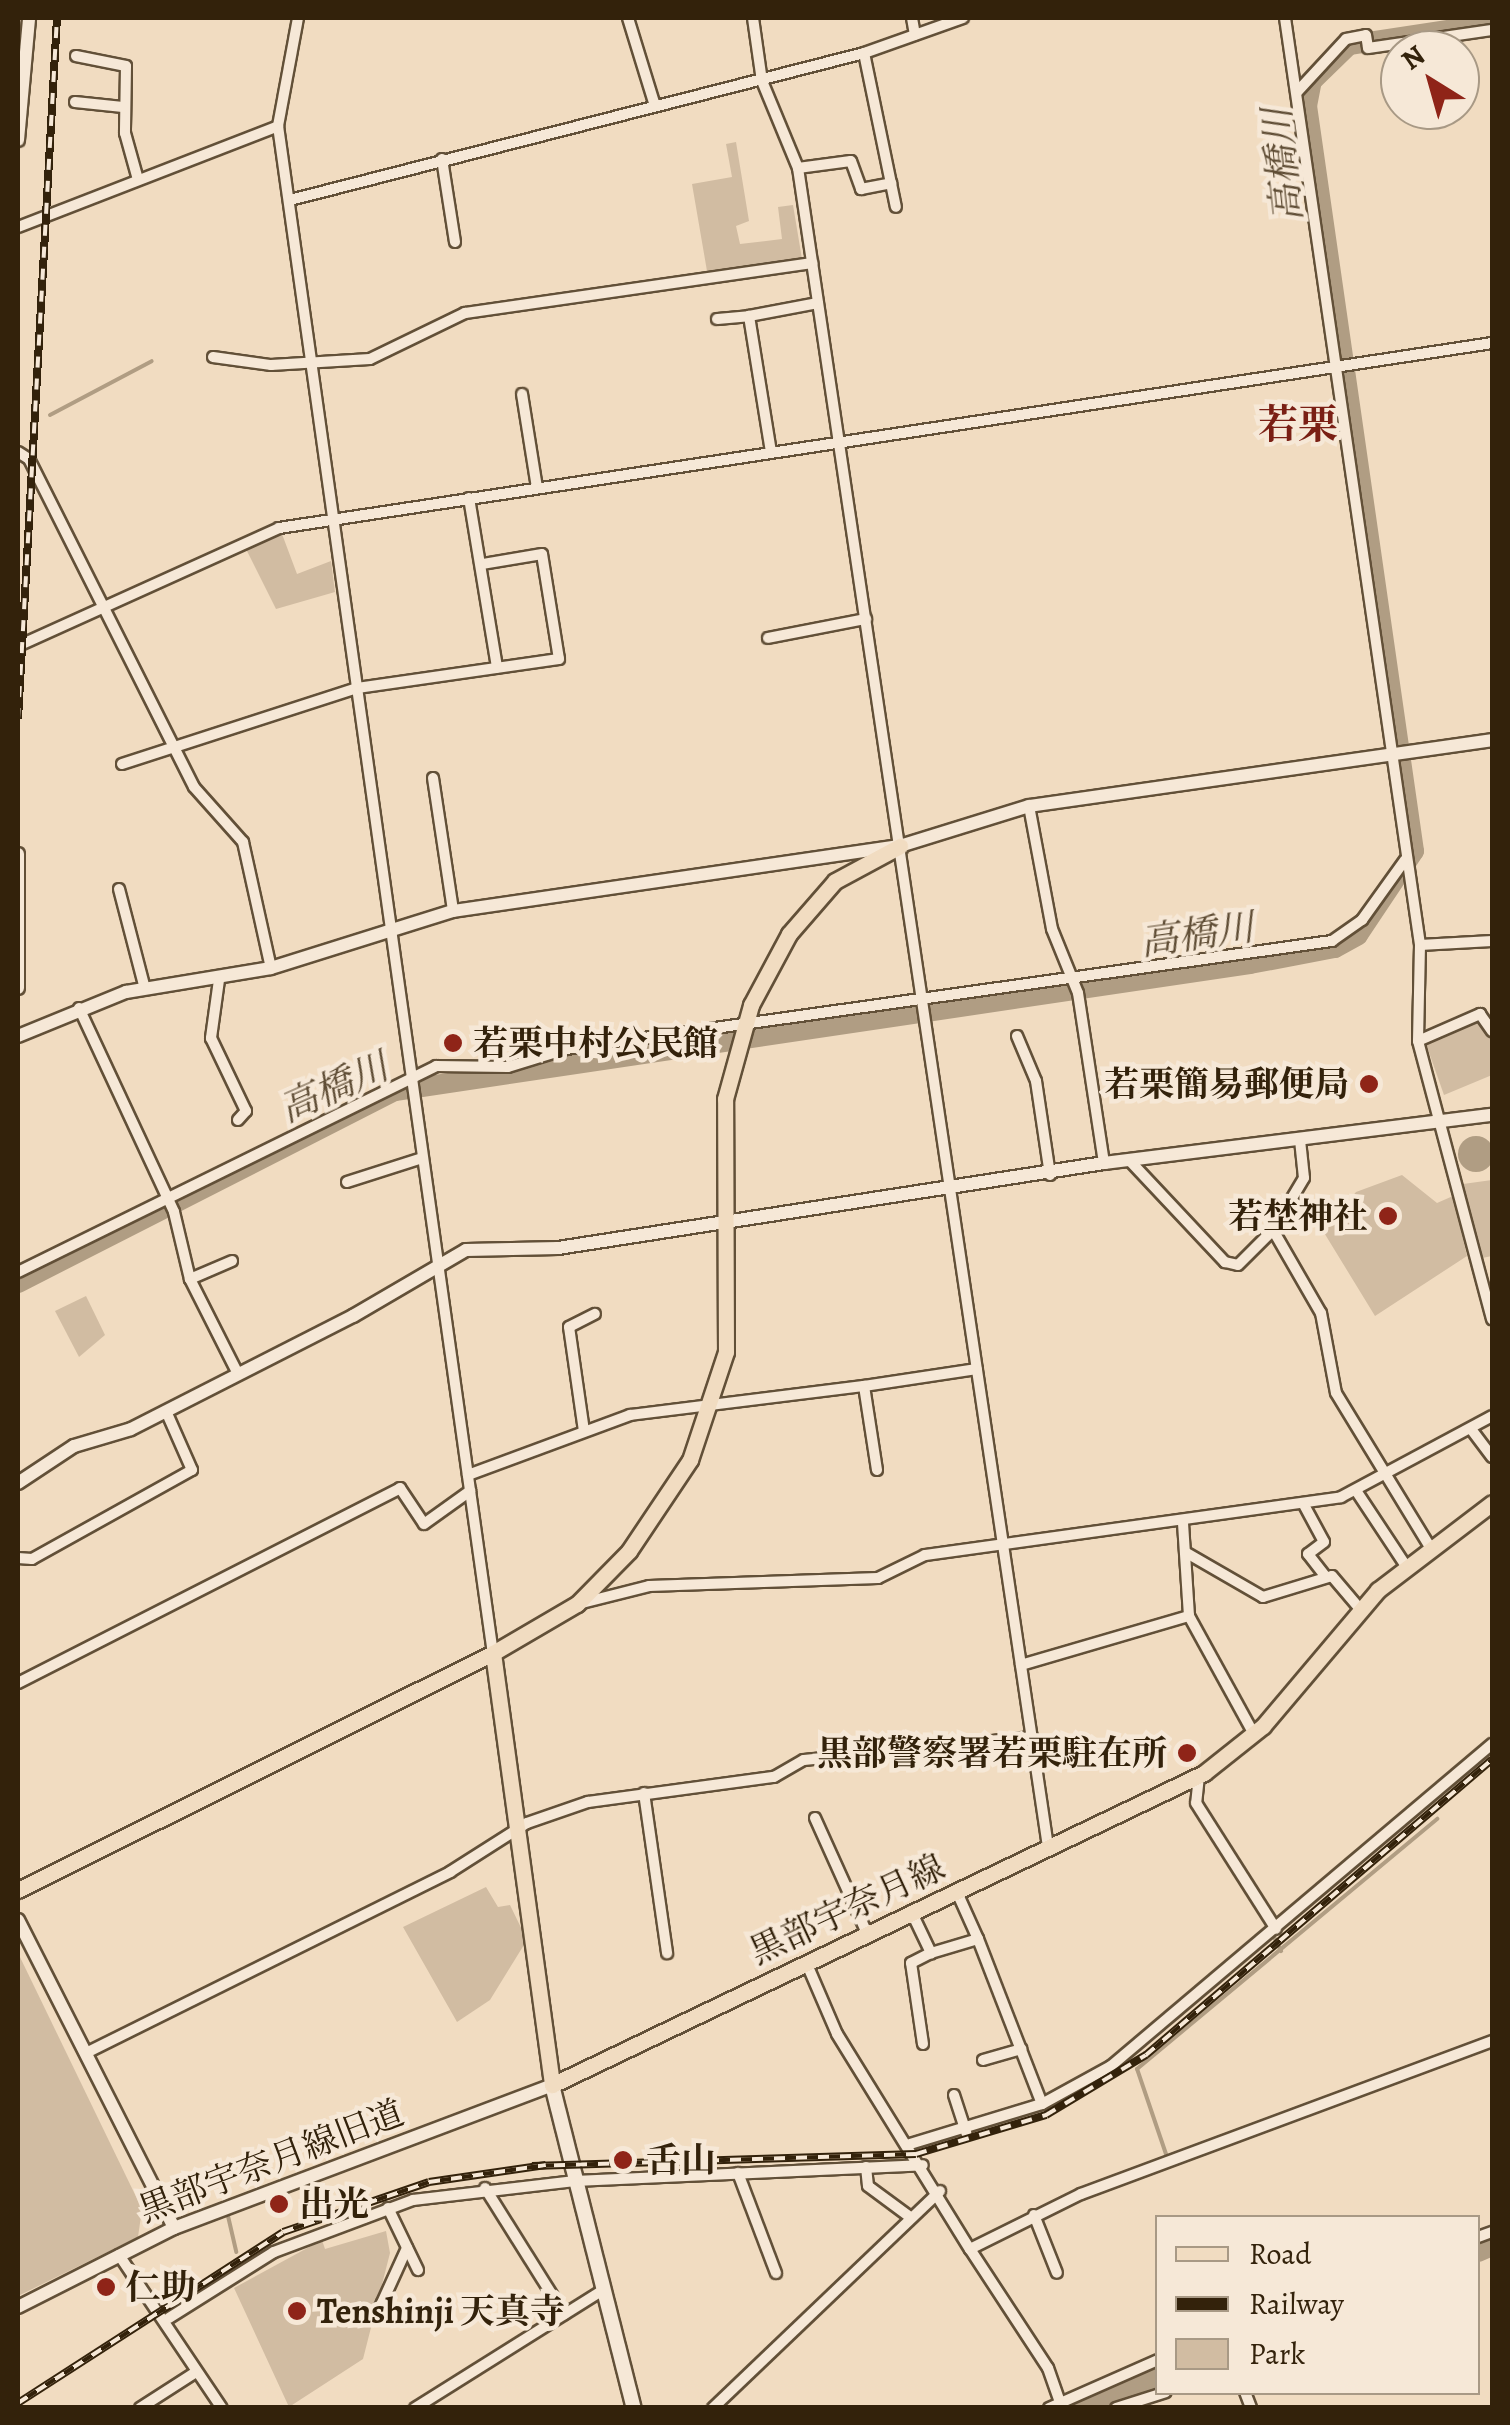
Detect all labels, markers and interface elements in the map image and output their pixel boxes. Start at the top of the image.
north arrow [1380,30,1480,130]
text: N [1394,36,1433,79]
water label: 高橋川 [1254,106,1312,224]
district label: 若栗 [1258,401,1338,449]
water label: 高橋川 [1137,904,1257,966]
place label: 若栗中村公民館 [473,1022,718,1064]
marker: 若栗中村公民館 [442,1032,464,1054]
water label: 高橋川 [273,1044,395,1132]
place label: 若栗簡易郵便局 [1104,1063,1349,1105]
marker: 若栗簡易郵便局 [1358,1073,1380,1095]
place label: 若埜神社 [1228,1195,1368,1237]
marker: 若埜神社 [1377,1205,1399,1227]
place label: 黒部警察署若栗駐在所 [817,1732,1167,1774]
marker: 黒部警察署若栗駐在所 [1176,1742,1198,1764]
street label: 黒部宇奈月線 [743,1846,951,1972]
street label: 黒部宇奈月線旧道 [133,2091,409,2231]
place label: 舌山 [646,2139,716,2181]
marker: 舌山 [610,2147,636,2173]
place label: 出光 [299,2183,369,2225]
marker: 出光 [268,2193,290,2215]
legend [1155,2215,1480,2395]
text: Road [1249,2234,1311,2274]
place label: 仁助 [126,2266,196,2308]
marker: 仁助 [95,2276,117,2298]
text: Railway [1249,2284,1344,2324]
place label: Tenshinji 天真寺 [317,2290,565,2332]
marker: Tenshinji 天真寺 [286,2300,308,2322]
text: Park [1249,2334,1305,2374]

